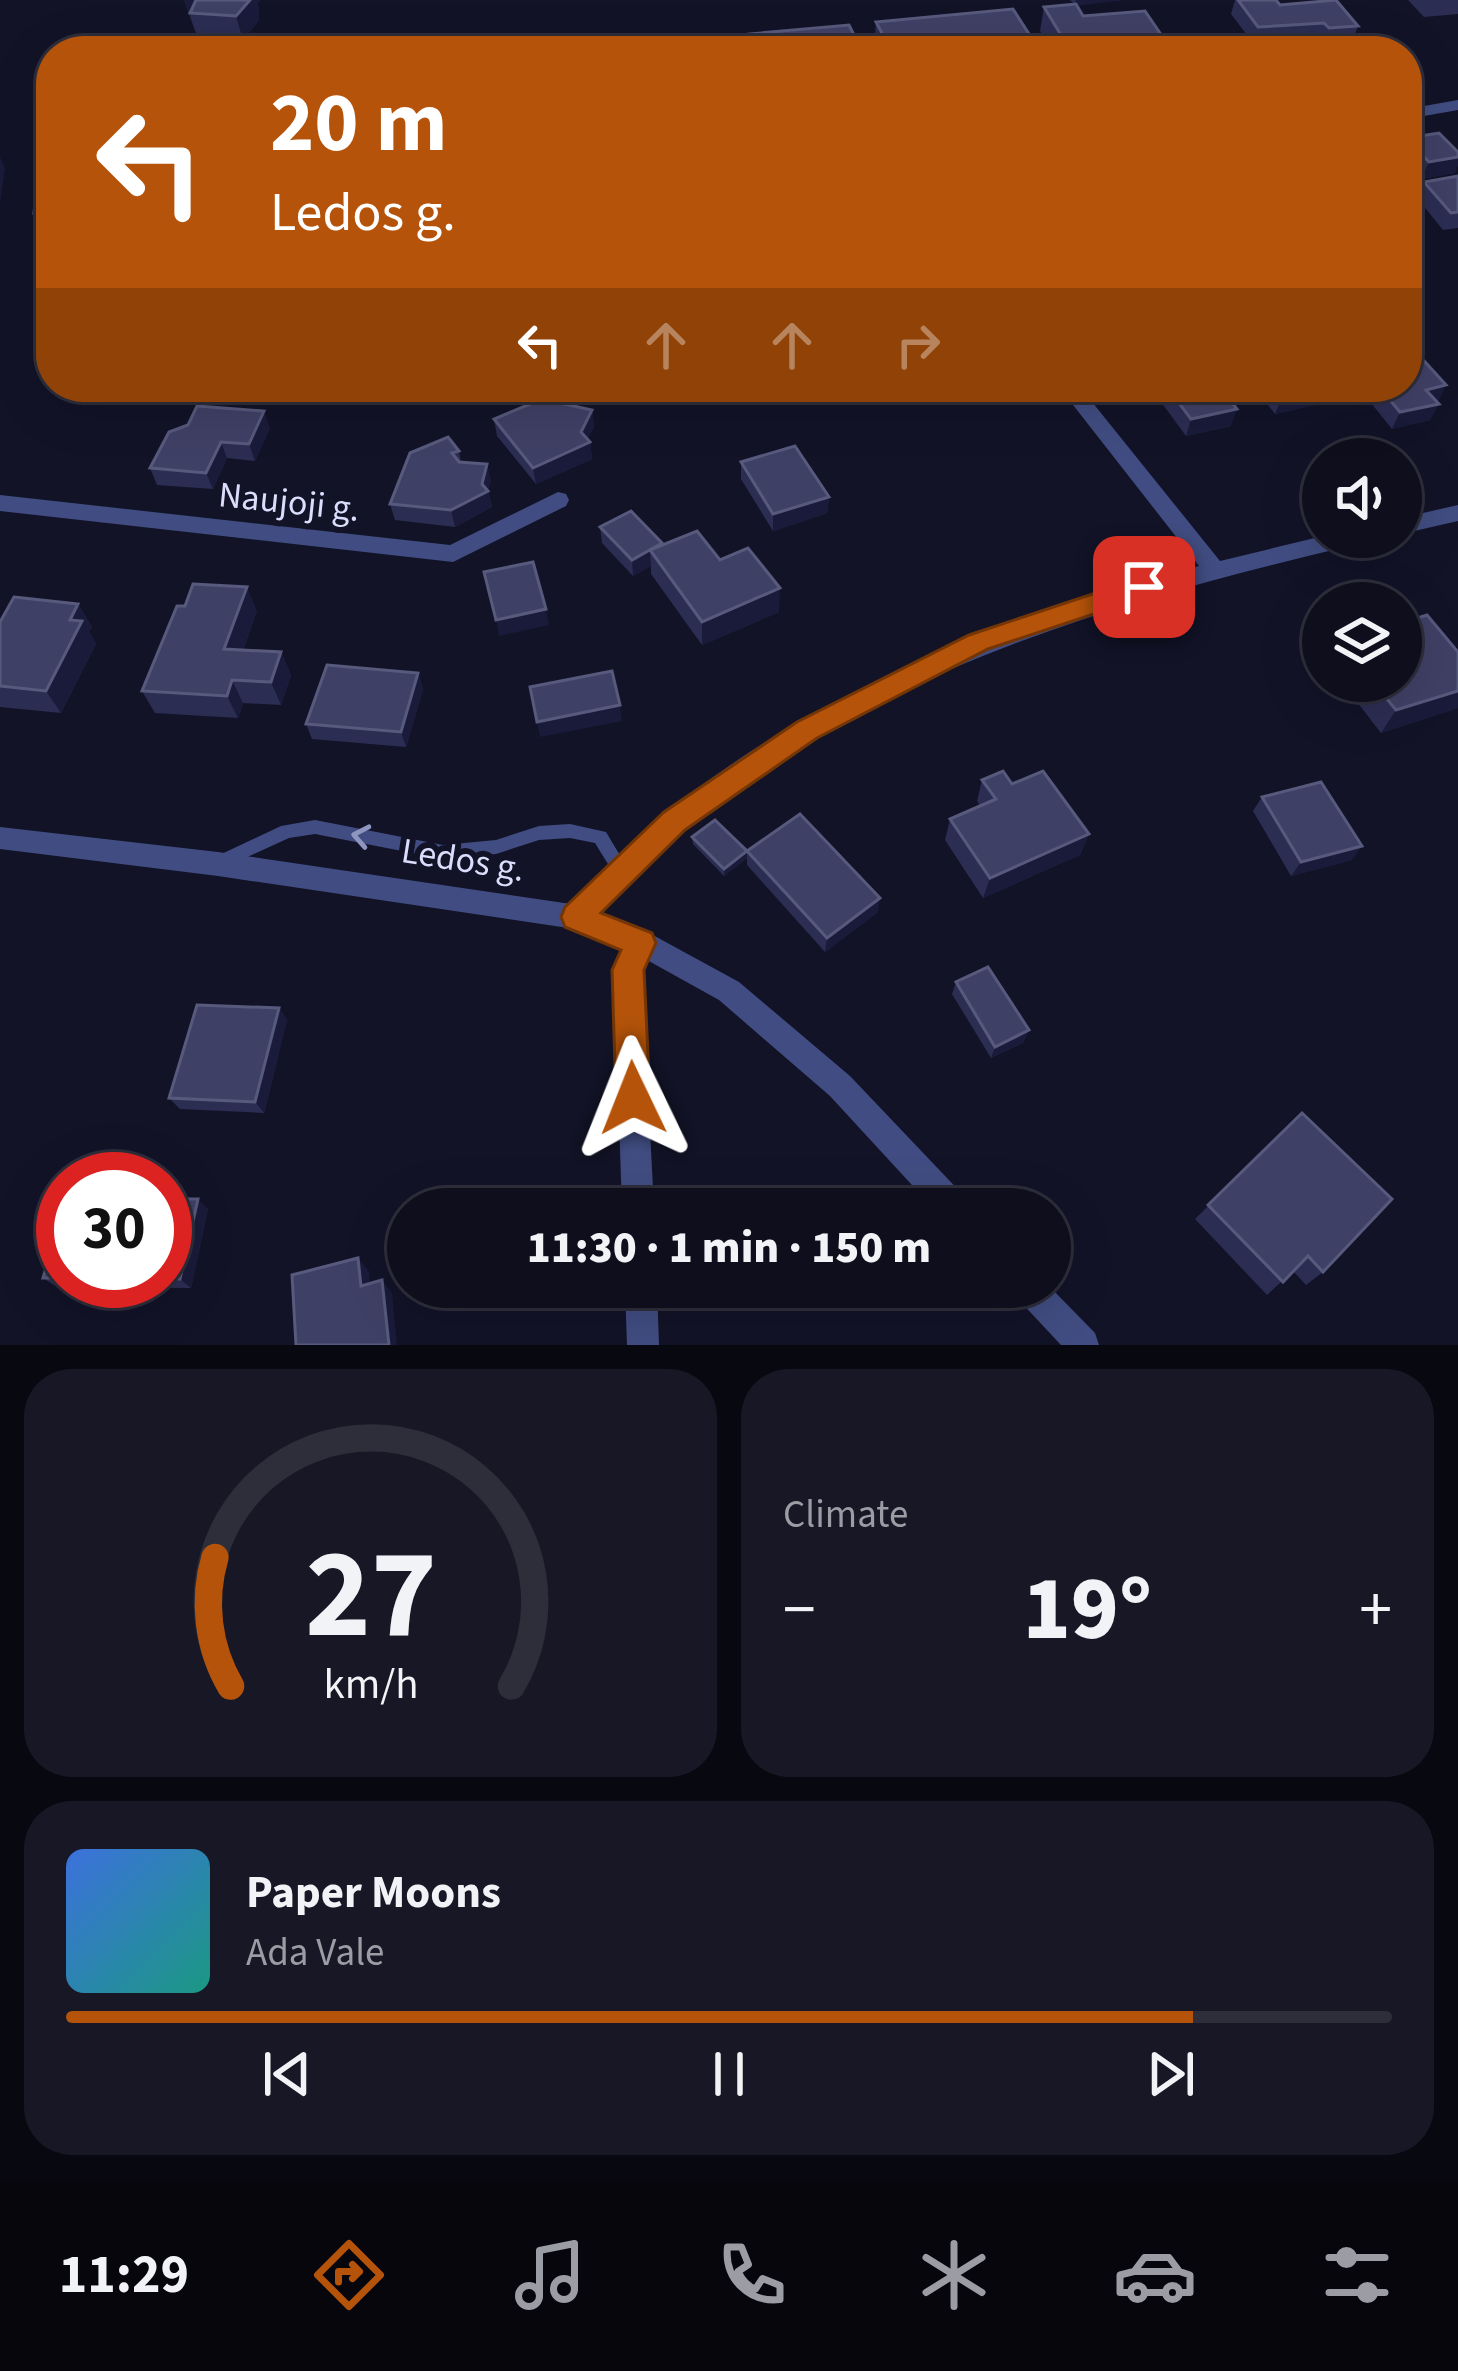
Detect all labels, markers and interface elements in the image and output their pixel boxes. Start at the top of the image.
text: 20 m [270,64,448,184]
icon: left [72,84,228,240]
text: Ledos g. [270,175,456,252]
icon: left [507,312,573,378]
icon: ahead [633,312,699,378]
icon: ahead [759,312,825,378]
icon: right [885,312,951,378]
map controls [1302,438,1422,702]
button: sound [1302,438,1422,558]
street label: Naujoji g. [216,469,362,535]
pin [1093,536,1195,638]
icon: arrive [1111,554,1177,620]
button: layers [1302,582,1422,702]
one-way arrow [351,824,371,850]
street label: Ledos g. [398,825,528,895]
position arrow [570,1035,696,1161]
speed limit sign: 30 [36,1152,192,1308]
text: 11:30 · 1 min · 150 m [527,1216,931,1280]
text: Climate [783,1487,908,1543]
text: 27 [305,1507,436,1685]
text: 19° [1023,1546,1152,1674]
text: − [783,1563,816,1657]
text: + [1359,1563,1392,1657]
text: km/h [323,1654,418,1715]
text: Paper Moons [246,1861,501,1925]
text: Ada Vale [246,1925,384,1981]
icon: previous [254,2041,320,2107]
icon: pause [696,2041,762,2107]
icon: next [1138,2041,1204,2107]
icon: directions [307,2233,391,2317]
icon: music [508,2233,592,2317]
icon: phone [710,2233,794,2317]
icon: climate [912,2233,996,2317]
icon: car [1113,2233,1197,2317]
icon: filters [1315,2233,1399,2317]
text: 11:29 [59,2237,189,2314]

